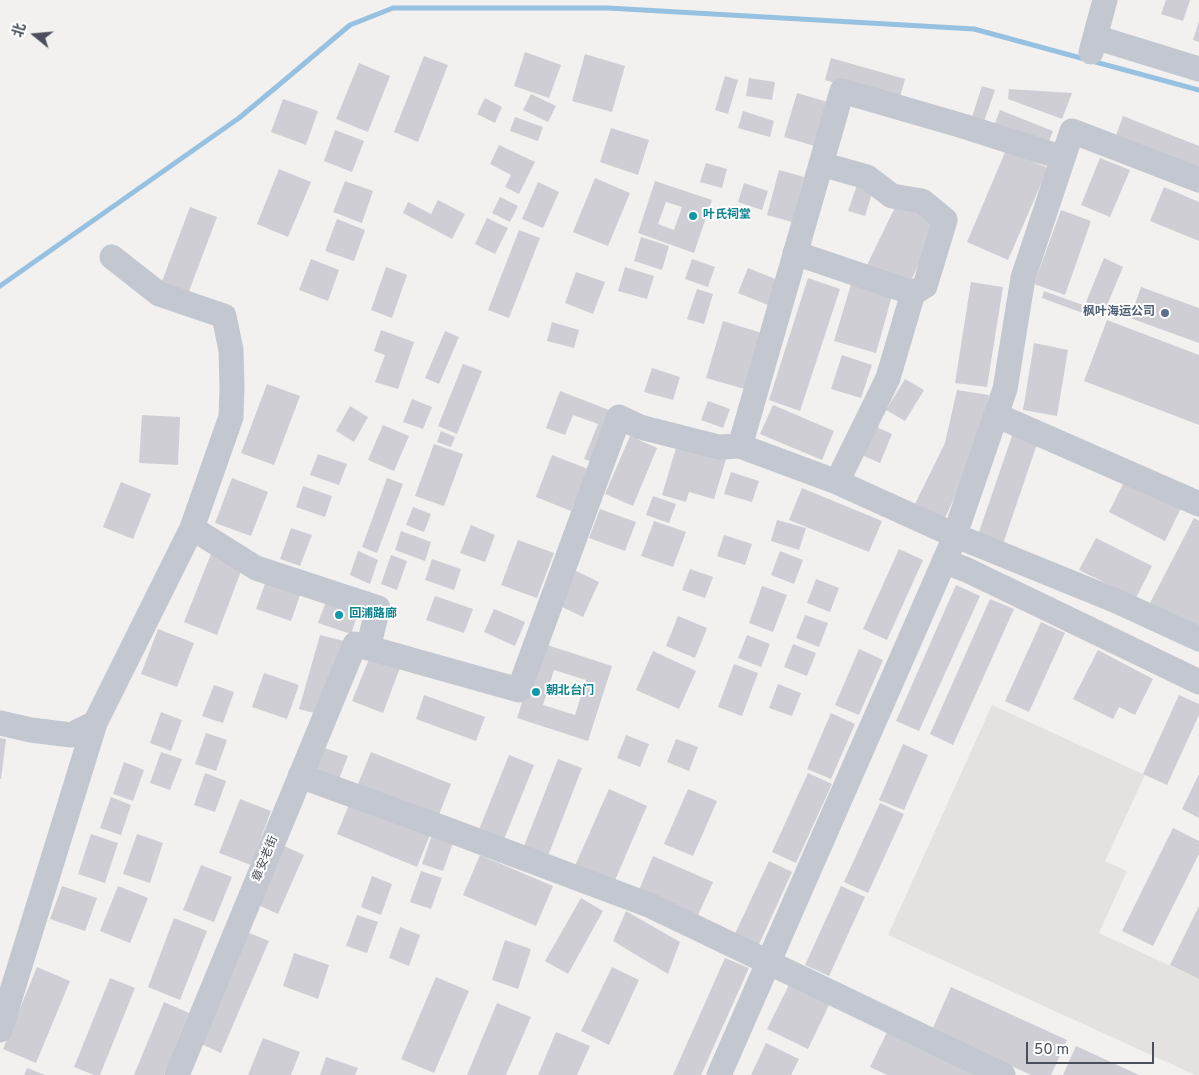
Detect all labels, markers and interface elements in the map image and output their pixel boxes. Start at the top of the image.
north arrow [10,10,60,60]
text: 北 [10,21,30,40]
place label: 叶氏祠堂 [703,209,751,223]
marker: 叶氏祠堂 [687,210,699,222]
place label: 枫叶海运公司 [1083,306,1155,320]
marker: 枫叶海运公司 [1159,307,1171,319]
place label: 回浦路廊 [349,608,397,622]
marker: 回浦路廊 [333,609,345,621]
place label: 朝北台门 [546,685,594,699]
marker: 朝北台门 [530,686,542,698]
street label: 章安老街 [250,834,282,884]
scale bar [1029,1032,1156,1064]
text: 50 m [1034,1041,1069,1060]

